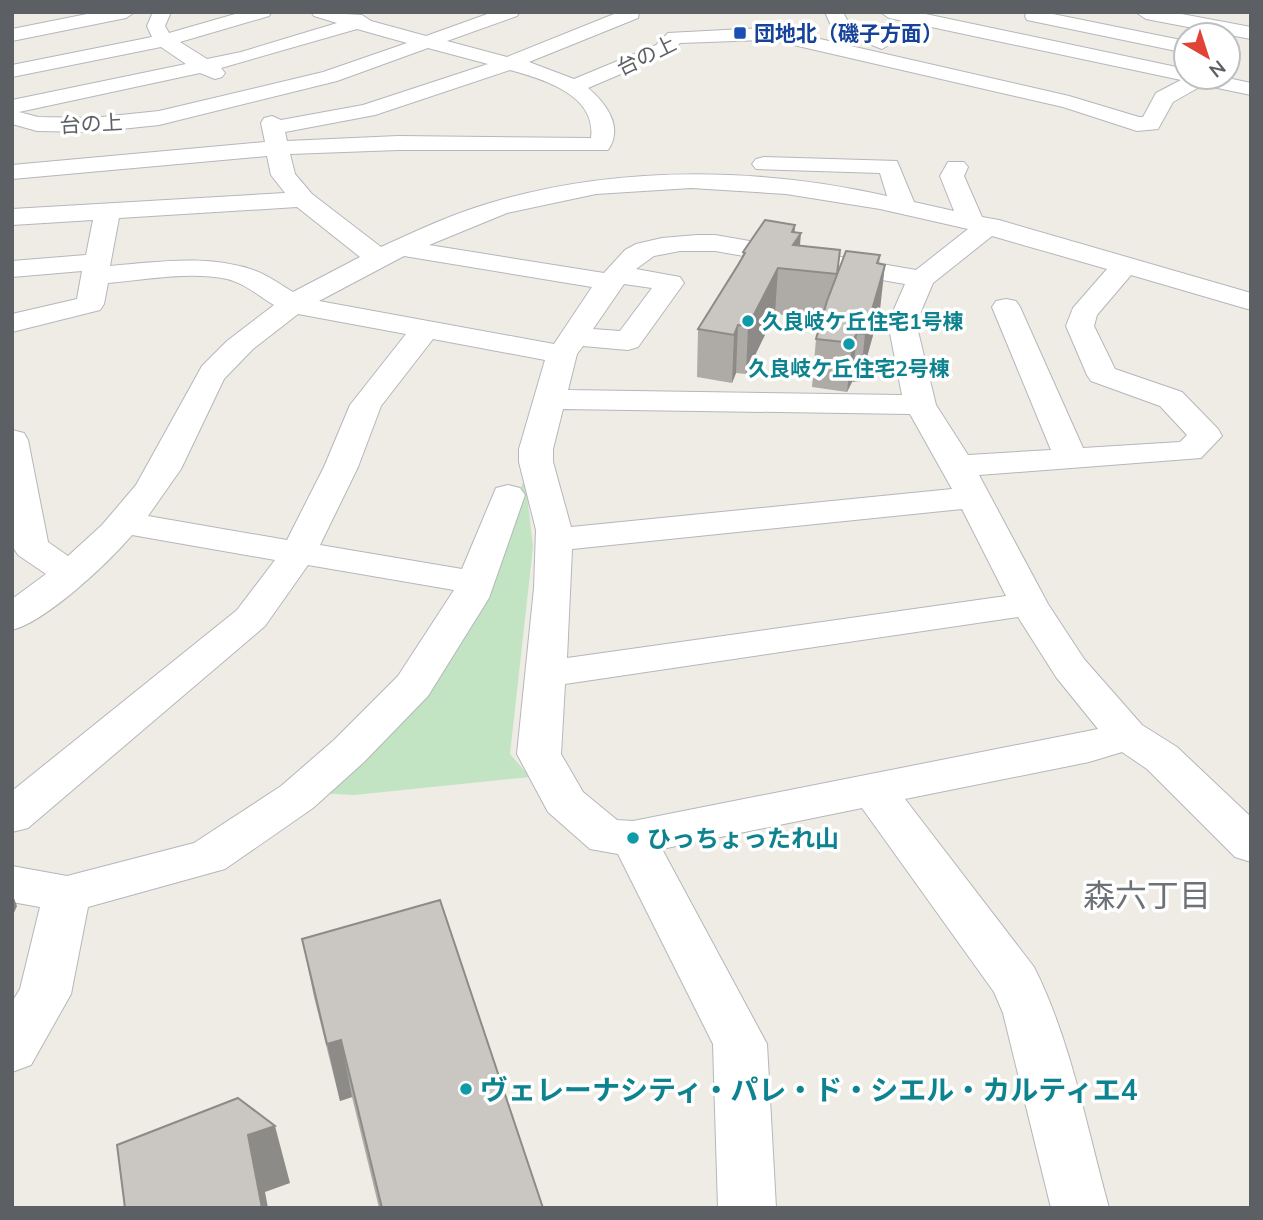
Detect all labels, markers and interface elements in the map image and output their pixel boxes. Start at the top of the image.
place label: 団地北（磯子方面） [754,20,943,46]
north arrow [1172,21,1242,91]
marker: 団地北（磯子方面） [732,25,748,41]
street label: 台の上 [612,30,680,80]
text: N [1205,55,1231,83]
street label: 台の上 [59,108,123,138]
place label: 久良岐ケ丘住宅1号棟 [762,308,964,334]
marker: 久良岐ケ丘住宅1号棟 [740,313,756,329]
marker: 久良岐ケ丘住宅2号棟 [841,336,857,352]
place label: 久良岐ケ丘住宅2号棟 [748,355,950,381]
place label: ひっちょったれ山 [647,823,839,853]
marker: ひっちょったれ山 [625,830,641,846]
district label: 森六丁目 [1083,875,1211,915]
place label: ヴェレーナシティ・パレ・ド・シエル・カルティエ4 [480,1072,1138,1107]
marker: ヴェレーナシティ・パレ・ド・シエル・カルティエ4 [458,1081,474,1097]

